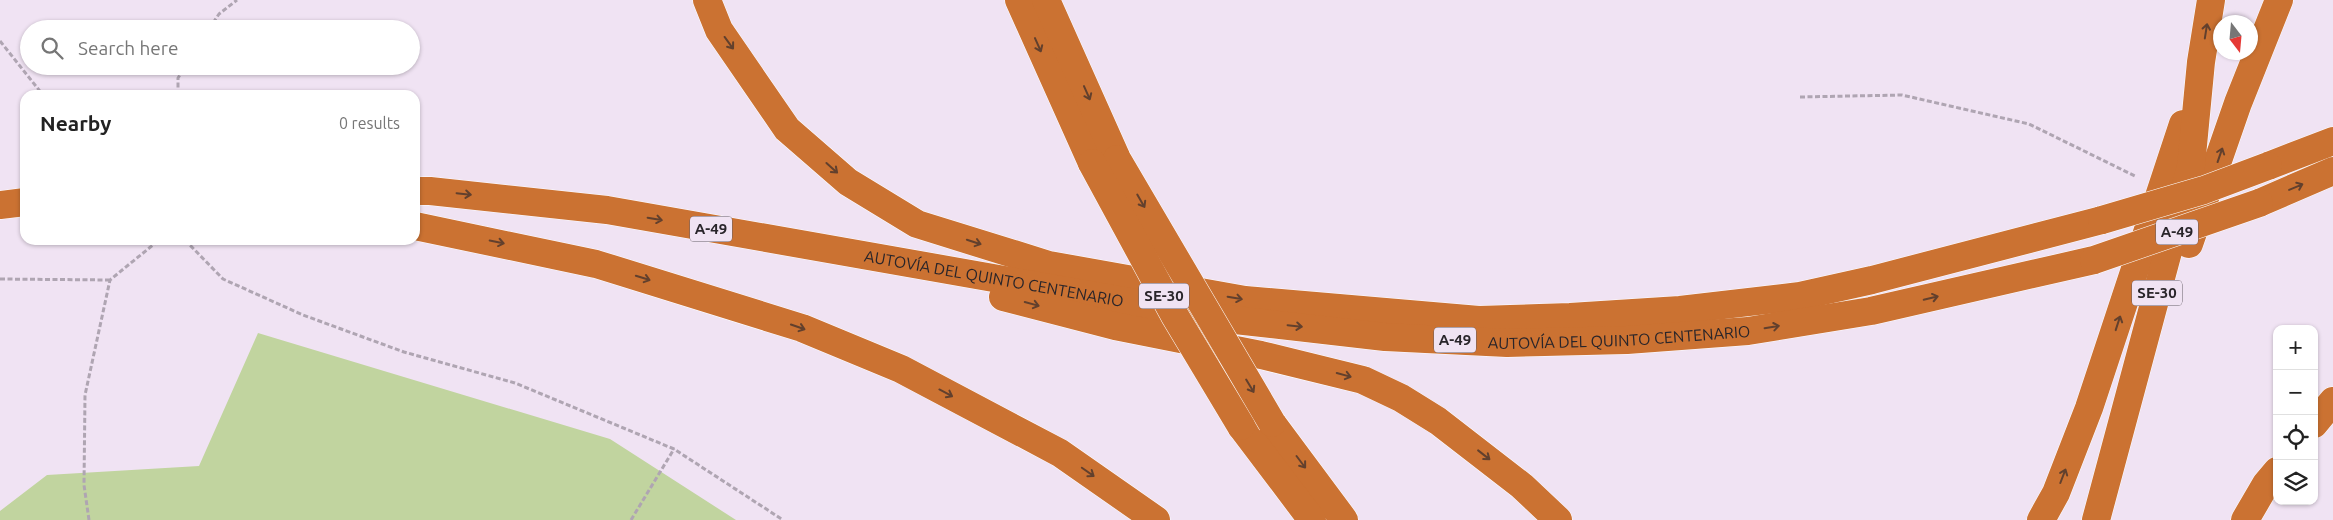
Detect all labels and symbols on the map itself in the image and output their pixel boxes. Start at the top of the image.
north arrow [2213,15,2258,60]
one-way arrow [2201,24,2211,40]
one-way arrow [724,36,734,50]
one-way arrow [1033,37,1043,52]
one-way arrow [1083,85,1093,100]
one-way arrow [2216,147,2225,163]
one-way arrow [825,162,838,173]
one-way arrow [2288,182,2303,192]
one-way arrow [455,189,471,199]
one-way arrow [1137,193,1147,208]
one-way arrow [647,214,663,224]
road number: A-49 [690,216,732,242]
road number: A-49 [2156,220,2198,244]
one-way arrow [489,238,505,247]
one-way arrow [966,238,982,248]
street label: AUTOVÍA DEL QUINTO CENTENARIO [863,247,1125,310]
one-way arrow [635,274,650,283]
road number: SE-30 [2132,280,2182,306]
road number: SE-30 [1139,284,1189,308]
one-way arrow [1923,293,1939,302]
one-way arrow [1227,294,1243,304]
one-way arrow [1024,300,1040,310]
one-way arrow [2113,316,2123,332]
one-way arrow [1287,321,1303,331]
one-way arrow [1763,321,1779,331]
one-way arrow [790,322,806,332]
street label: AUTOVÍA DEL QUINTO CENTENARIO [1487,322,1751,352]
road number: A-49 [1434,328,1476,352]
one-way arrow [1336,371,1352,380]
one-way arrow [1246,379,1256,393]
one-way arrow [938,389,953,398]
one-way arrow [1477,450,1490,461]
one-way arrow [1296,455,1306,469]
one-way arrow [1080,467,1094,477]
one-way arrow [2059,469,2068,484]

